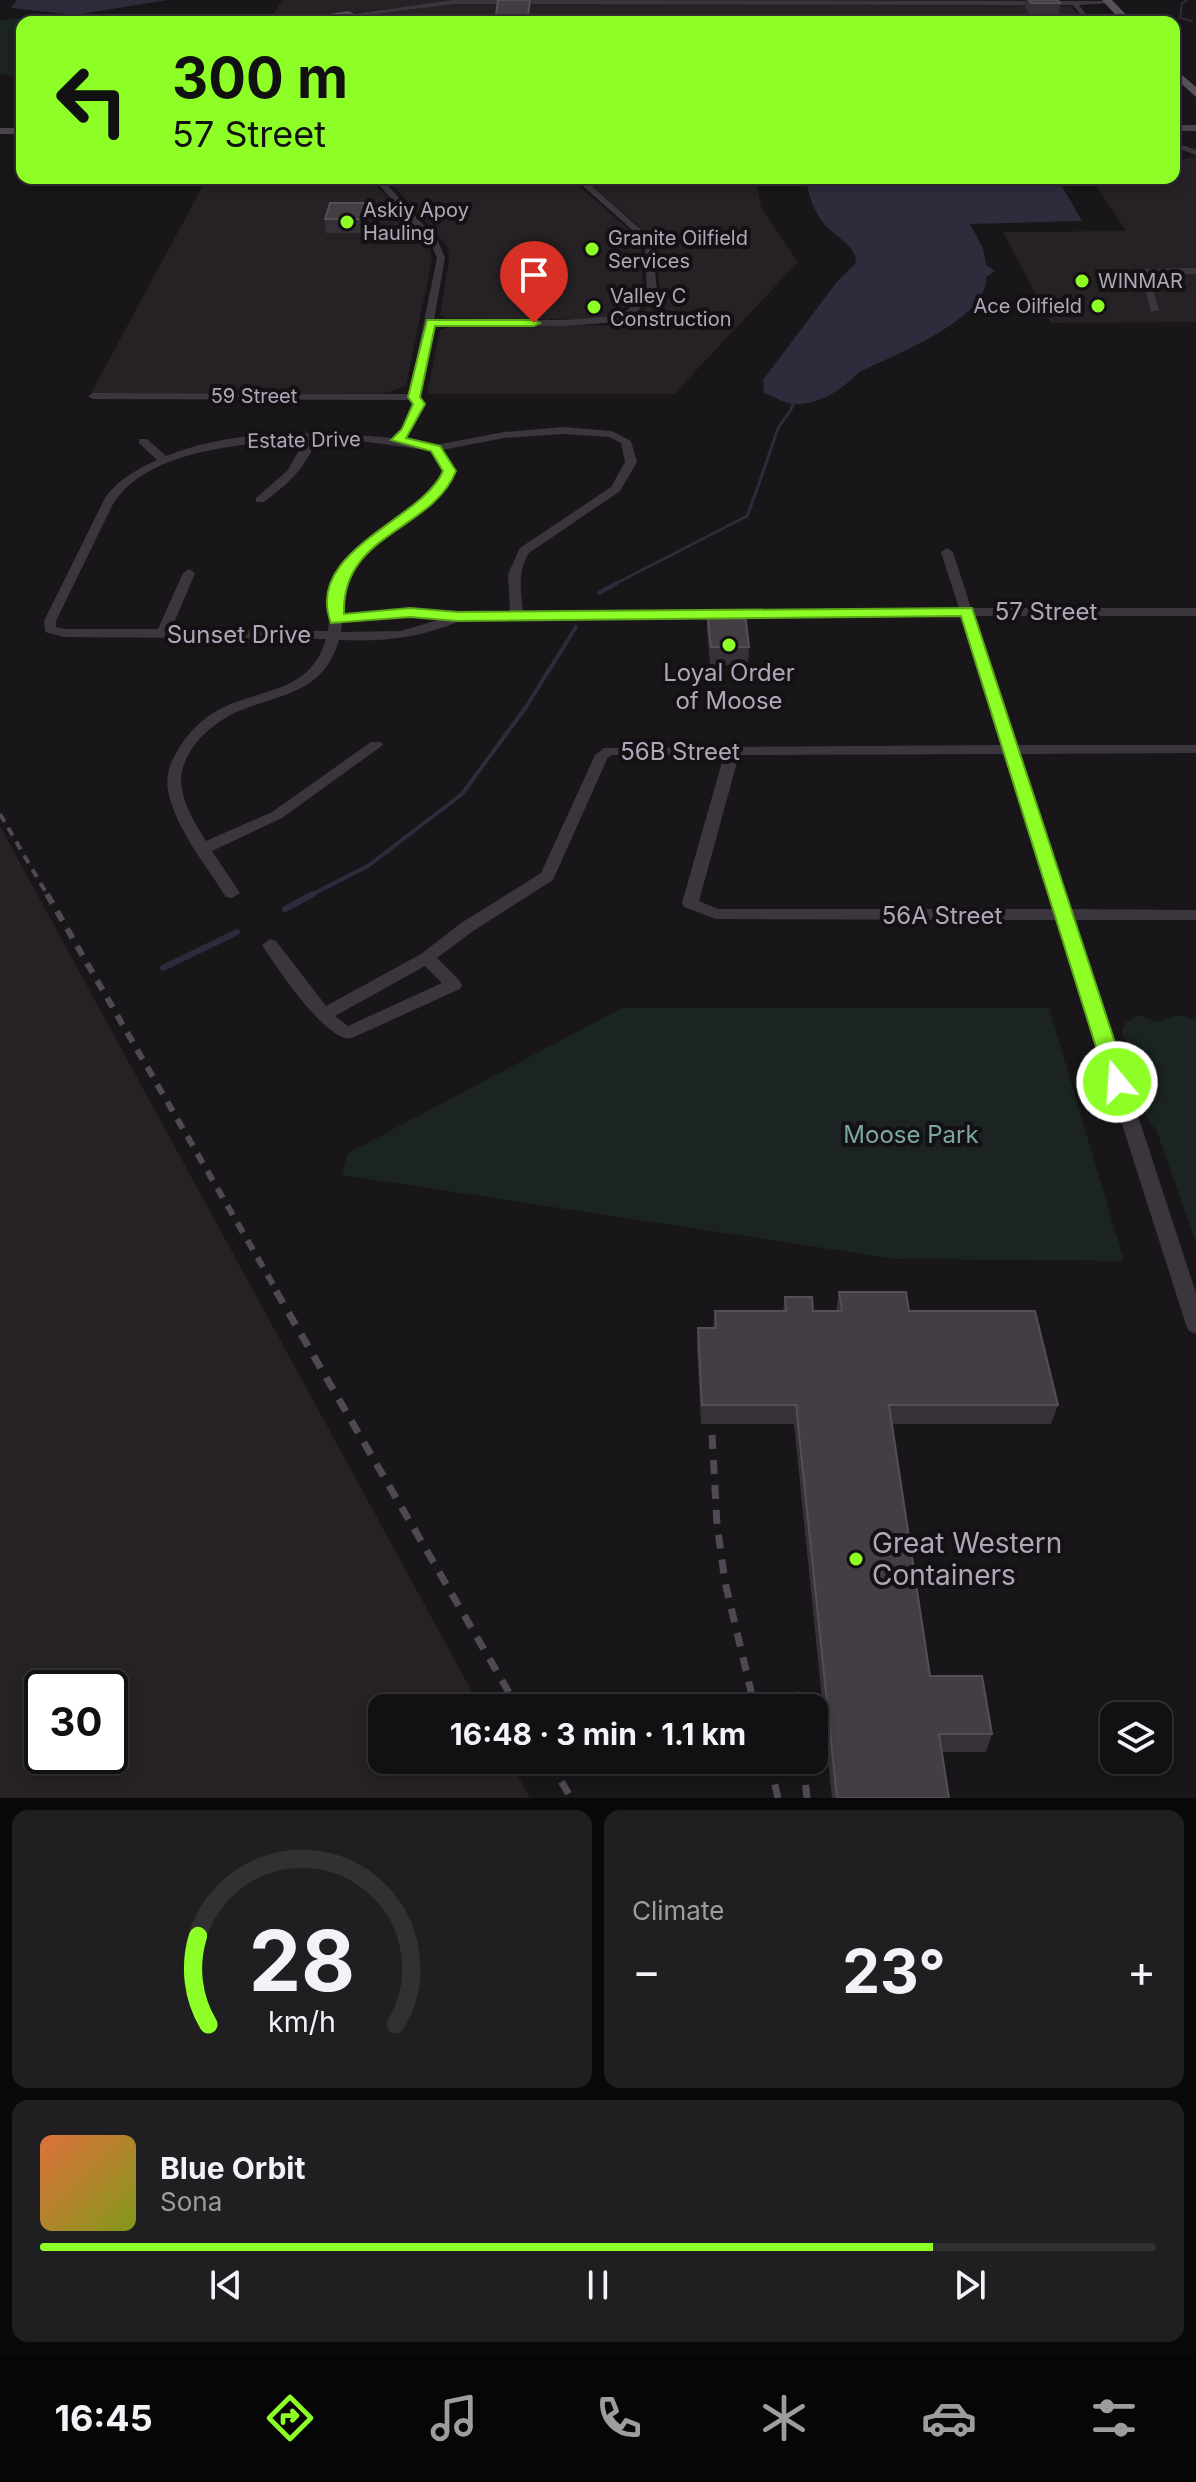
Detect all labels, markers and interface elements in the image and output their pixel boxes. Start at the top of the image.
text: 300 m [172,44,348,112]
icon: left [40,48,144,152]
text: 57 Street [172,112,326,156]
place label: Askiy Apoy Hauling [363,198,469,245]
marker: Askiy Apoy Hauling [338,213,356,231]
place label: Granite Oilfield Services [608,226,748,273]
marker: Granite Oilfield Services [583,240,601,258]
pin [500,241,568,323]
icon: arrive [512,253,556,297]
place label: WINMAR [1098,269,1183,293]
marker: WINMAR [1073,272,1091,290]
place label: Valley C Construction [610,284,732,331]
place label: Ace Oilfield [974,294,1082,318]
marker: Ace Oilfield [1089,297,1107,315]
marker: Valley C Construction [585,298,603,316]
street label: 59 Street [211,384,298,408]
street label: Estate Drive [247,427,361,453]
street label: 57 Street [995,597,1097,626]
street label: Sunset Drive [167,620,311,649]
marker: Loyal Order of Moose [720,636,738,654]
place label: Loyal Order of Moose [663,658,795,715]
street label: 56B Street [620,737,740,766]
street label: 56A Street [882,901,1002,930]
position arrow [1075,1040,1159,1124]
park label: Moose Park [843,1120,979,1149]
place label: Great Western Containers [872,1526,1062,1592]
marker: Great Western Containers [847,1550,865,1568]
speed limit sign: 30 [24,1670,128,1774]
map controls [1100,1702,1172,1774]
button: layers [1100,1702,1172,1774]
text: 16:48 · 3 min · 1.1 km [450,1716,746,1752]
text: Climate [632,1895,724,1926]
text: 28 [249,1910,355,2011]
text: 23° [842,1935,946,2007]
text: − [632,1944,661,1998]
text: + [1127,1944,1156,1998]
text: km/h [268,2004,336,2039]
text: Blue Orbit [160,2150,305,2186]
text: Sona [160,2186,222,2217]
icon: previous [204,2263,248,2307]
icon: pause [576,2263,620,2307]
icon: next [948,2263,992,2307]
icon: directions [262,2390,318,2446]
icon: music [426,2390,482,2446]
icon: phone [591,2390,647,2446]
icon: climate [756,2390,812,2446]
icon: car [921,2390,977,2446]
icon: filters [1086,2390,1142,2446]
text: 16:45 [54,2396,153,2440]

